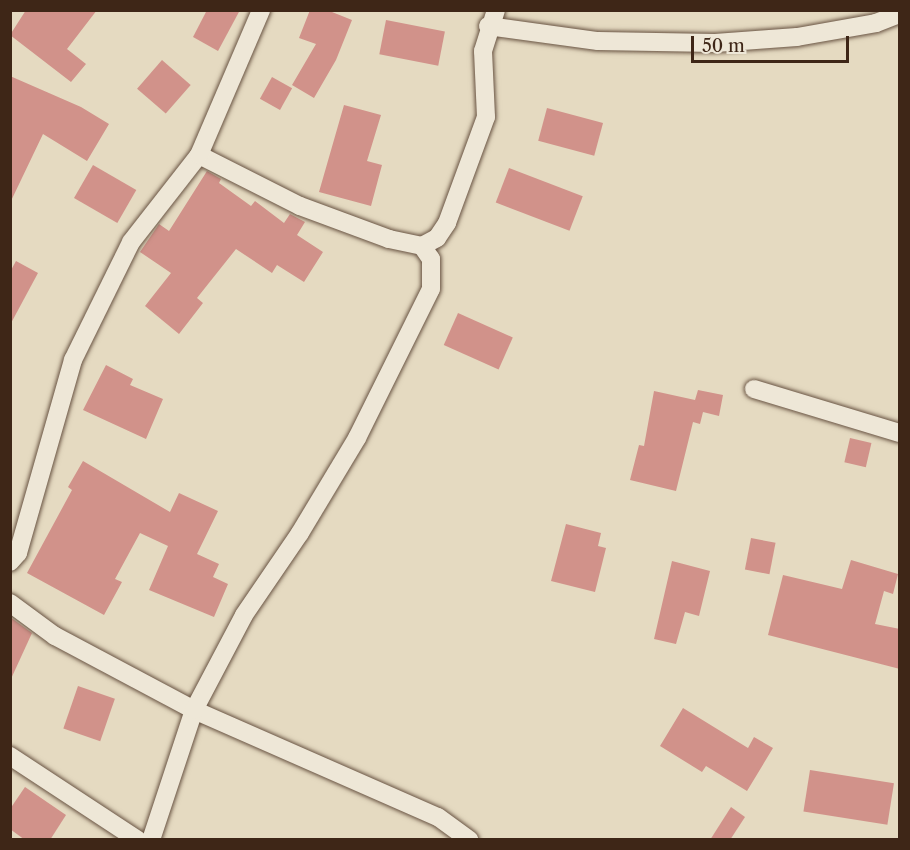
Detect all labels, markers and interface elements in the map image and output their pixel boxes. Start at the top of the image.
scale bar [694,24,852,62]
text: 50 m [702,35,745,57]

